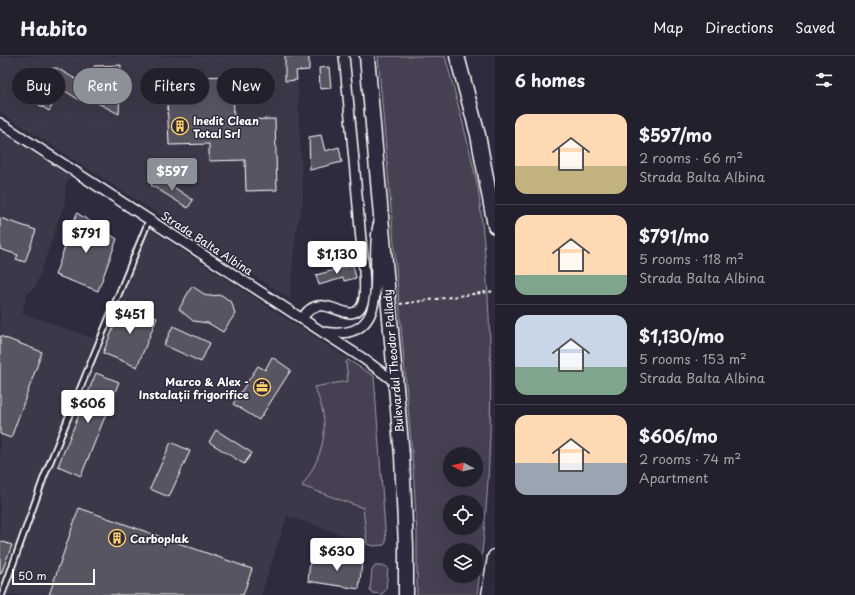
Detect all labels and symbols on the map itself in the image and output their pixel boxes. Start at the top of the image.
place label: Inedit Clean Total Srl [193,112,259,142]
building icon: Inedit Clean Total Srl [170,116,190,136]
pin: $597 [148,158,196,192]
street label: Strada Balta Albina [158,207,256,279]
pin: $791 [62,220,110,254]
pin: $1,130 [304,241,370,275]
street label: Bulevardul Theodor Pallady [378,288,408,434]
pin: $451 [106,301,154,335]
place label: Marco & Alex - Instalații frigorifice [139,373,249,403]
office icon: Marco & Alex - Instalații frigorifice [252,377,272,397]
pin: $606 [64,390,112,424]
north arrow [443,447,483,487]
building icon: Carboplak [107,528,127,548]
place label: Carboplak [130,530,190,547]
pin: $630 [313,538,361,572]
scale bar [12,567,95,586]

